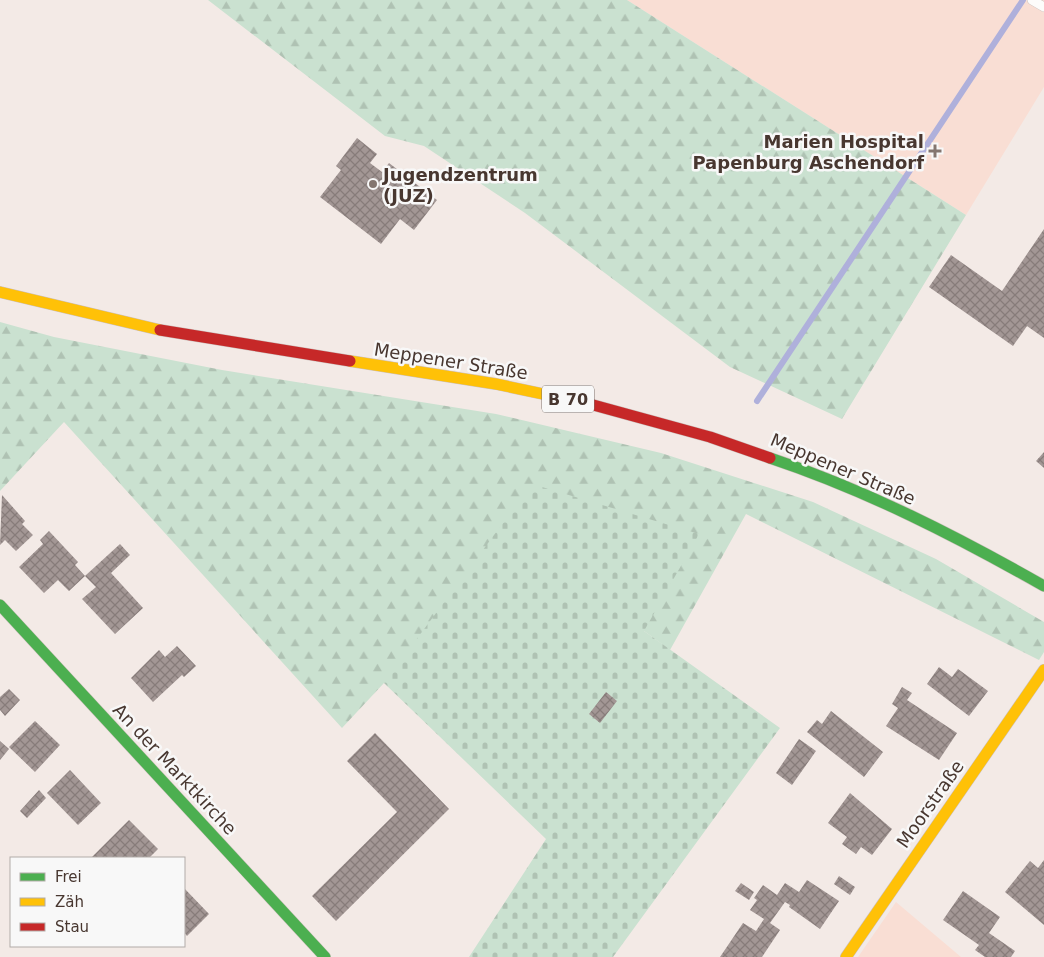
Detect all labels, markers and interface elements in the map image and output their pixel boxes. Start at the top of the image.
place label: Marien Hospital Papenburg Aschendorf [692,131,924,173]
marker: Marien Hospital Papenburg Aschendorf [928,144,942,158]
place label: Jugendzentrum (JUZ) [381,164,538,206]
marker: Jugendzentrum (JUZ) [367,178,379,190]
street label: Meppener Straße [373,338,529,384]
road number: B 70 [542,386,594,412]
street label: Meppener Straße [767,429,919,509]
street label: An der Marktkirche [109,699,241,839]
street label: Moorstraße [892,756,968,852]
legend [10,857,185,947]
text: Frei [55,868,82,886]
text: Zäh [55,893,84,911]
text: Stau [55,918,89,936]

